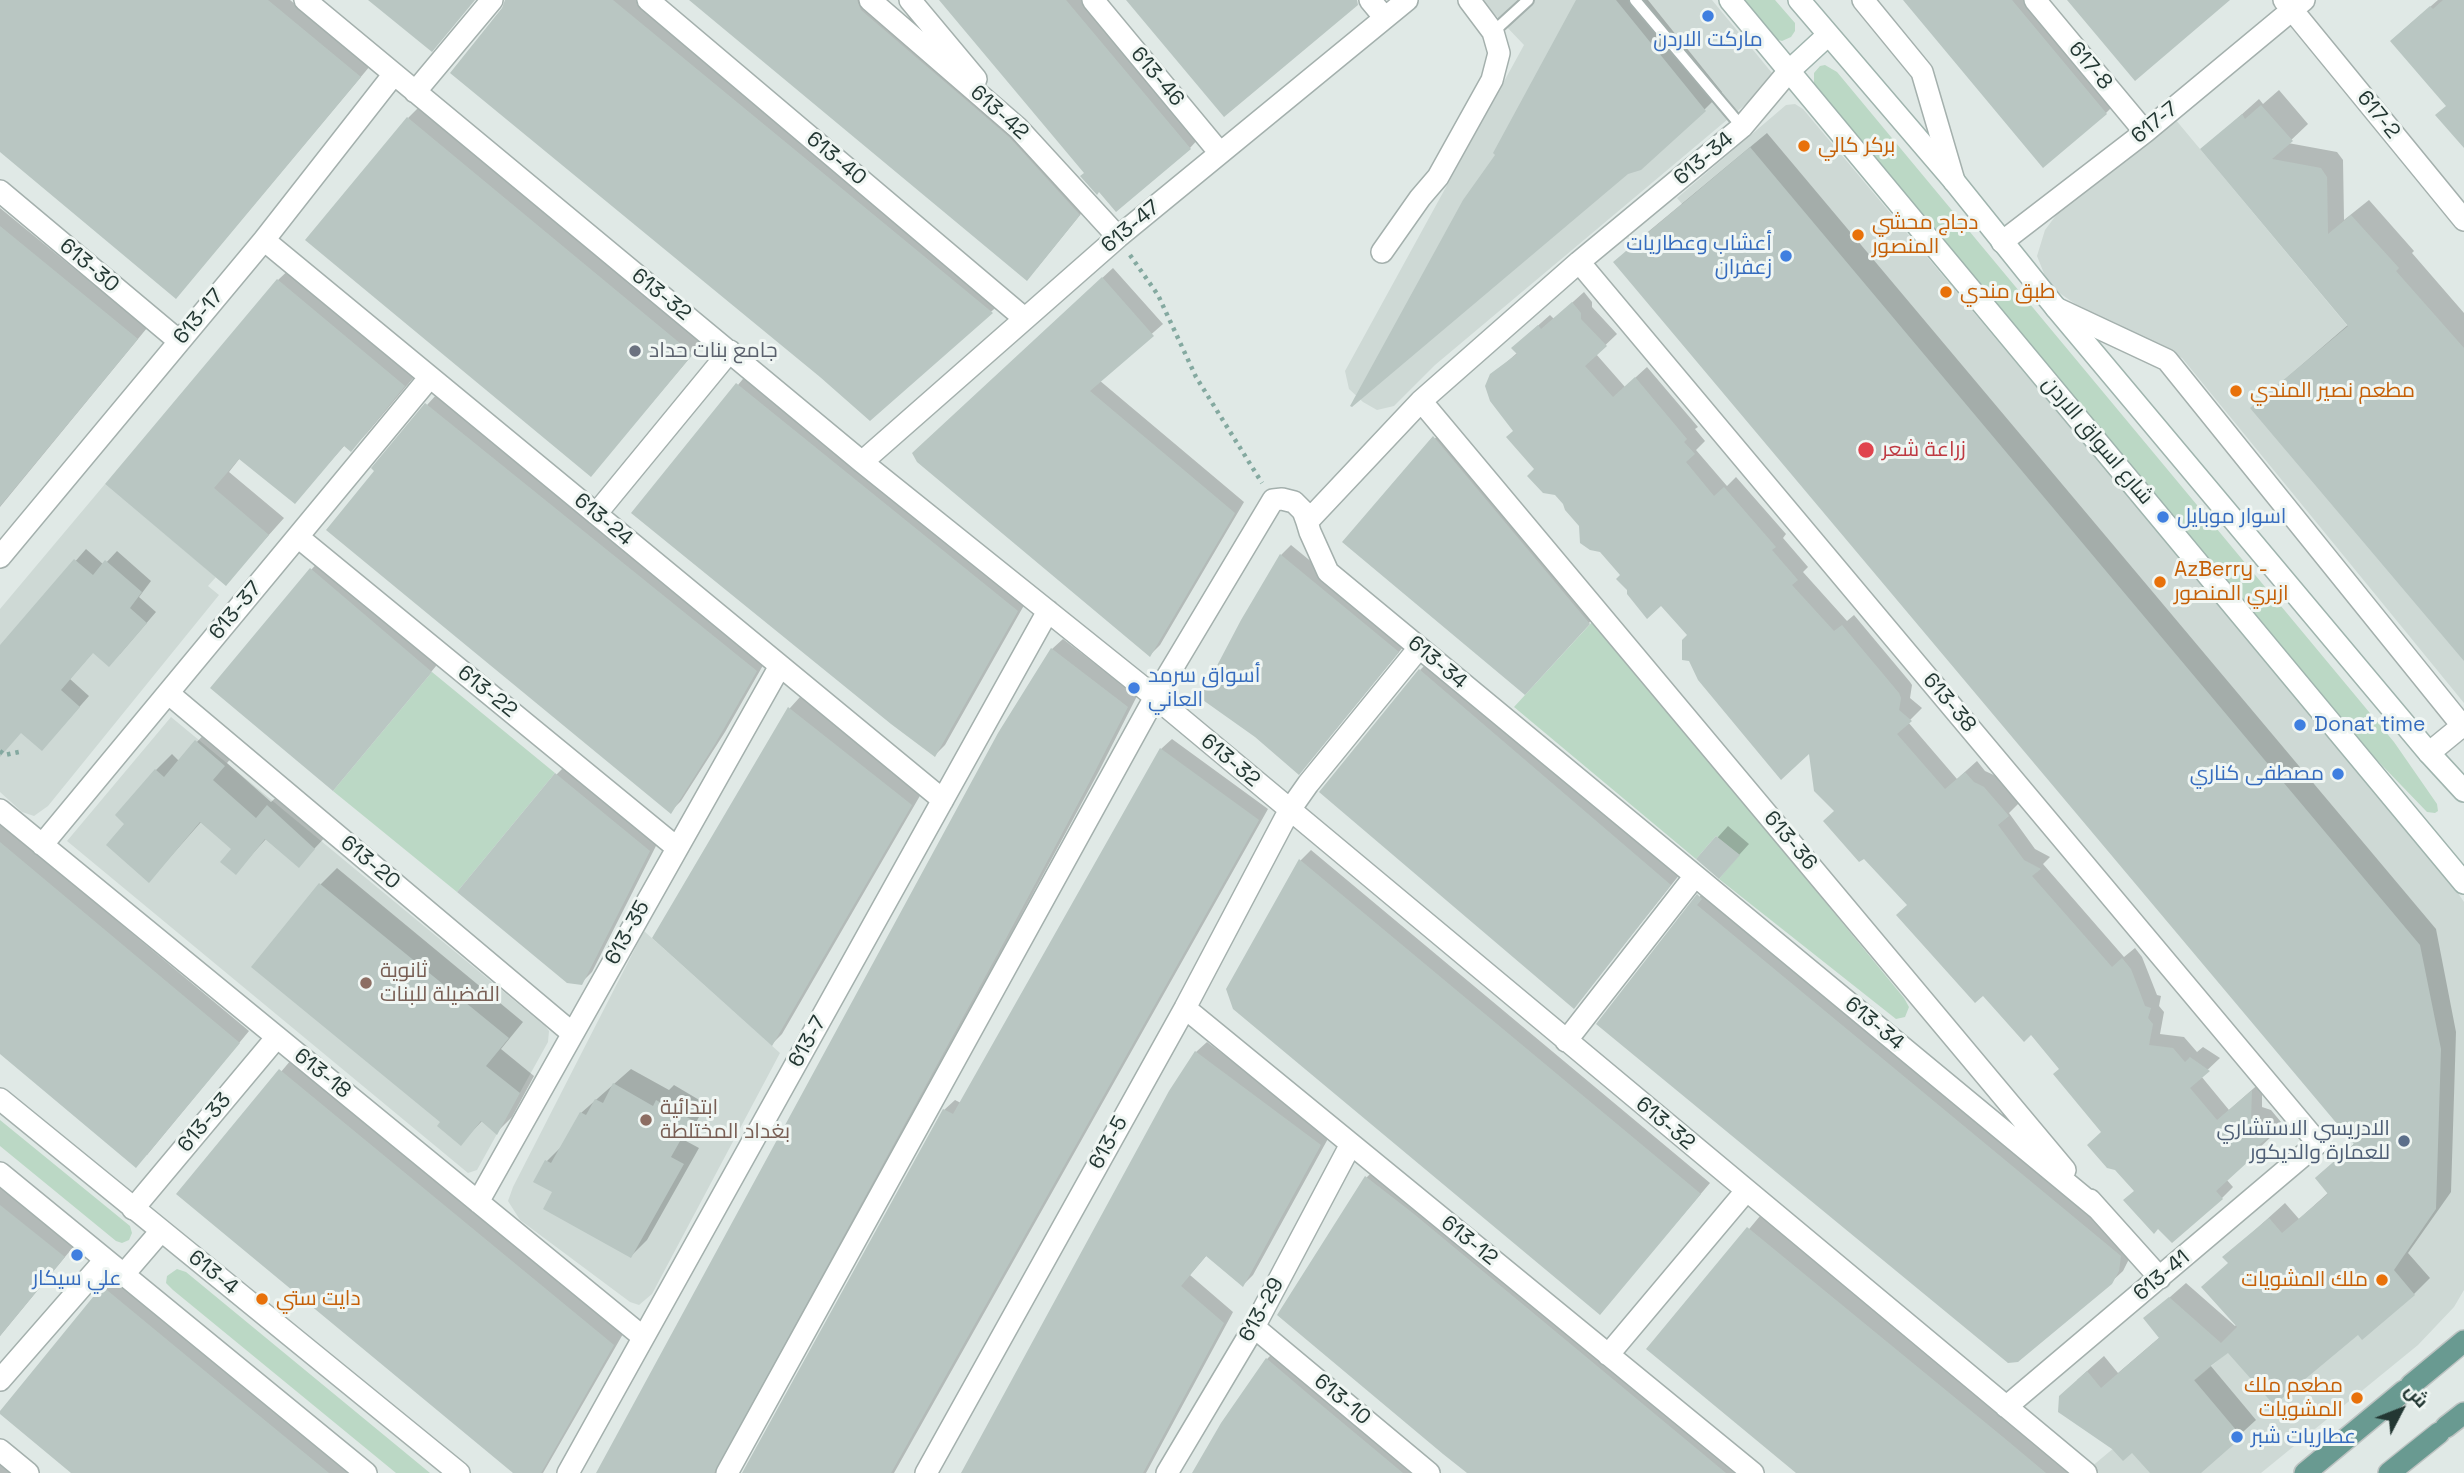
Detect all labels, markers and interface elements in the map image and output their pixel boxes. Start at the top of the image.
marker: ماركت الاردن [1700,8,1716,24]
place label: ماركت الاردن [1653,27,1763,53]
street label: 617-8 [2063,37,2117,95]
street label: 613-46 [1125,42,1189,112]
street label: 613-42 [965,80,1033,146]
street label: 617-2 [2351,86,2405,144]
street label: 617-7 [2127,97,2183,149]
street label: 613-40 [801,127,871,191]
street label: 613-34 [1669,127,1739,191]
place label: بركر كالي [1818,133,1895,159]
marker: بركر كالي [1796,138,1812,154]
street label: 613-47 [1097,195,1165,259]
place label: دجاج محشي المنصور [1872,210,1978,260]
marker: دجاج محشي المنصور [1850,227,1866,243]
place label: أعشاب وعطاريات زعفران [1626,231,1772,281]
street label: 613-30 [54,234,124,298]
marker: أعشاب وعطاريات زعفران [1778,248,1794,264]
street label: 613-32 [626,263,696,327]
place label: طبق مندي [1960,279,2056,305]
street label: 613-17 [169,284,229,350]
marker: طبق مندي [1938,284,1954,300]
place label: جامع بنات حداد [649,338,778,364]
marker: جامع بنات حداد [627,343,643,359]
street label: شارع اسواق الاردن [2036,372,2158,510]
place label: مطعم نصير المندي [2250,378,2415,404]
marker: مطعم نصير المندي [2228,383,2244,399]
place label: زراعة شعر [1882,437,1966,463]
marker: زراعة شعر [1856,440,1876,460]
street label: 613-24 [568,488,638,552]
place label: اسوار موبايل [2177,504,2286,530]
marker: اسوار موبايل [2155,509,2171,525]
place label: AzBerry - ازبري المنصور [2174,557,2289,607]
marker: AzBerry - ازبري المنصور [2152,574,2168,590]
street label: 613-37 [204,577,268,645]
street label: 613-34 [1402,631,1472,695]
street label: 613-22 [452,660,522,724]
place label: أسواق سرمد العاني [1148,663,1260,713]
street label: 613-38 [1917,668,1981,738]
marker: أسواق سرمد العاني [1126,680,1142,696]
place label: Donat time [2314,712,2426,738]
marker: Donat time [2292,717,2308,733]
street label: 613-32 [1195,729,1265,793]
place label: مصطفى كناري [2190,761,2324,787]
marker: مصطفى كناري [2330,766,2346,782]
street label: 613-36 [1758,806,1822,876]
street label: 613-20 [335,831,405,895]
street label: 613-35 [600,897,656,969]
place label: ثانوية الفضيلة للبنات [380,958,500,1008]
marker: ثانوية الفضيلة للبنات [358,975,374,991]
street label: 613-34 [1839,992,1909,1056]
street label: 613-7 [784,1012,832,1072]
street label: 613-18 [289,1044,355,1104]
street label: 613-33 [173,1088,237,1158]
street label: 613-32 [1630,1092,1700,1156]
place label: ابتدائية بغداد المختلطة [660,1095,790,1145]
marker: ابتدائية بغداد المختلطة [638,1112,654,1128]
street label: 613-5 [1084,1112,1134,1174]
place label: الادريسي الاستشاري للعمارة والديكور [2217,1116,2390,1166]
marker: الادريسي الاستشاري للعمارة والديكور [2396,1133,2412,1149]
street label: 613-12 [1436,1211,1502,1271]
street label: 613-4 [183,1245,243,1301]
street label: 613-41 [2129,1245,2195,1307]
marker: علي سيكار [69,1247,85,1263]
place label: علي سيكار [33,1266,121,1292]
place label: ملك المشويات [2241,1267,2368,1293]
marker: ملك المشويات [2374,1272,2390,1288]
street label: 613-29 [1234,1274,1290,1346]
place label: دايت ستي [276,1286,361,1312]
marker: دايت ستي [254,1291,270,1307]
street label: 613-10 [1309,1369,1375,1431]
place label: مطعم ملك المشويات [2244,1373,2343,1423]
north arrow [2366,1375,2436,1445]
text: ش [2400,1378,2434,1413]
marker: مطعم ملك المشويات [2349,1390,2365,1406]
place label: عطاريات شبر [2251,1424,2356,1450]
marker: عطاريات شبر [2229,1429,2245,1445]

